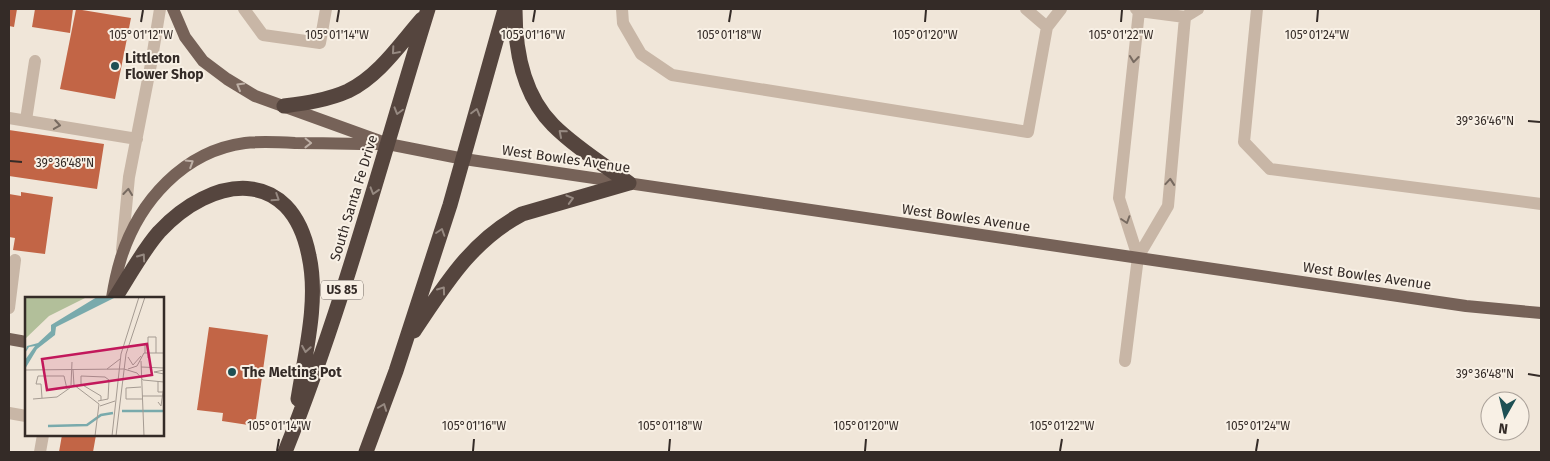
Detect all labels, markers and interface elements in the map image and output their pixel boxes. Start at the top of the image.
text: 105°01'12"W [109,28,173,42]
text: 105°01'14"W [305,28,369,42]
text: 105°01'16"W [501,28,565,42]
text: 105°01'18"W [697,28,761,42]
text: 105°01'20"W [892,28,958,42]
text: 105°01'22"W [1089,28,1154,42]
text: 105°01'24"W [1285,28,1349,42]
one-way arrow [391,45,400,54]
place label: Littleton Flower Shop [125,50,204,83]
one-way arrow [1129,56,1140,64]
marker: Littleton Flower Shop [109,60,121,72]
one-way arrow [236,83,245,93]
one-way arrow [393,106,403,115]
one-way arrow [471,108,481,117]
text: 39°36'46"N [1456,114,1514,128]
one-way arrow [53,120,61,130]
one-way arrow [559,130,568,139]
street label: South Santa Fe Drive [327,133,381,263]
one-way arrow [304,138,312,148]
street label: West Bowles Avenue [501,142,631,176]
text: 39°36'48"N [36,156,94,170]
one-way arrow [184,160,193,170]
one-way arrow [1165,178,1176,186]
one-way arrow [369,186,379,194]
one-way arrow [122,187,133,195]
one-way arrow [270,192,279,202]
one-way arrow [566,195,574,205]
street label: West Bowles Avenue [901,201,1031,235]
one-way arrow [1120,215,1130,224]
one-way arrow [435,228,445,237]
one-way arrow [136,254,145,263]
street label: West Bowles Avenue [1302,259,1432,293]
road number: US 85 [321,280,363,300]
one-way arrow [436,286,445,296]
inset map [25,297,164,436]
one-way arrow [302,344,312,353]
place label: The Melting Pot [242,364,342,381]
marker: The Melting Pot [226,366,238,378]
text: 39°36'48"N [1456,367,1514,381]
north arrow [1480,391,1530,441]
one-way arrow [377,403,387,411]
text: 105°01'14"W [247,419,311,433]
text: 105°01'16"W [442,419,506,433]
text: 105°01'18"W [638,419,702,433]
text: 105°01'20"W [833,419,899,433]
text: 105°01'22"W [1030,419,1095,433]
text: 105°01'24"W [1226,419,1290,433]
text: N [1497,419,1509,437]

